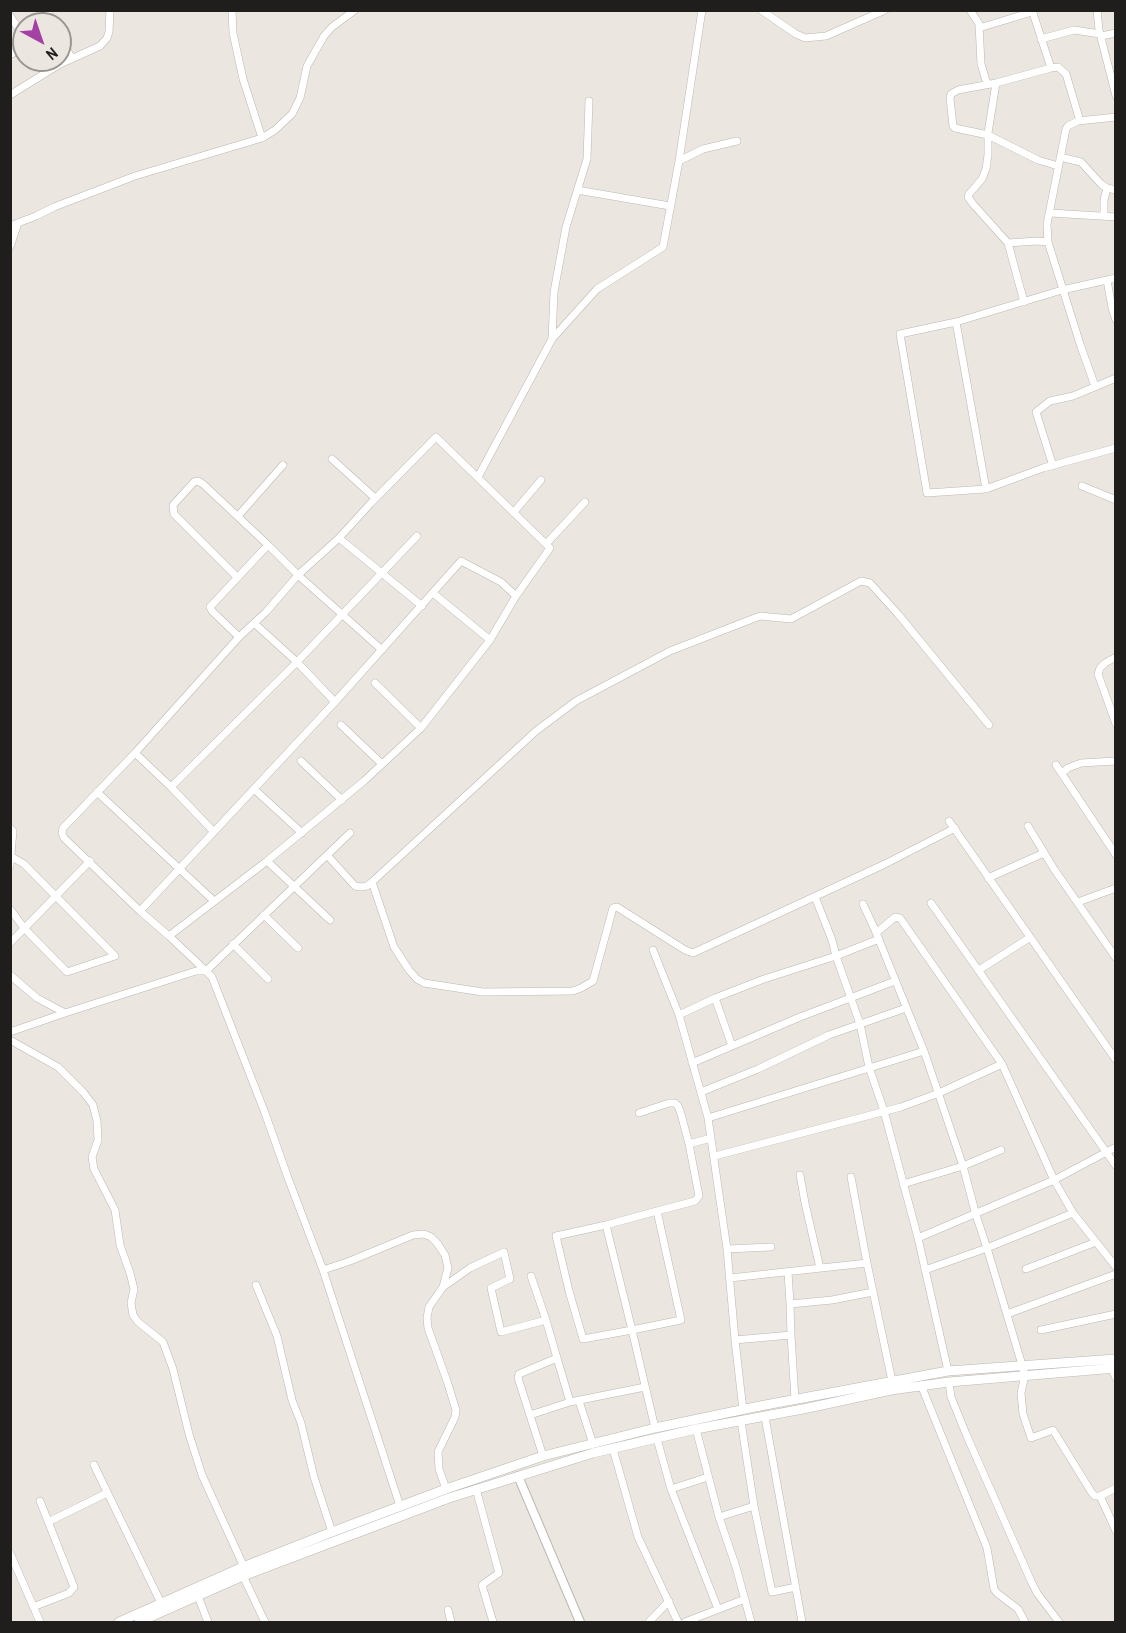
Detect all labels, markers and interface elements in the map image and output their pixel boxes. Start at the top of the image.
north arrow [12,12,72,72]
text: N [42,43,63,66]

